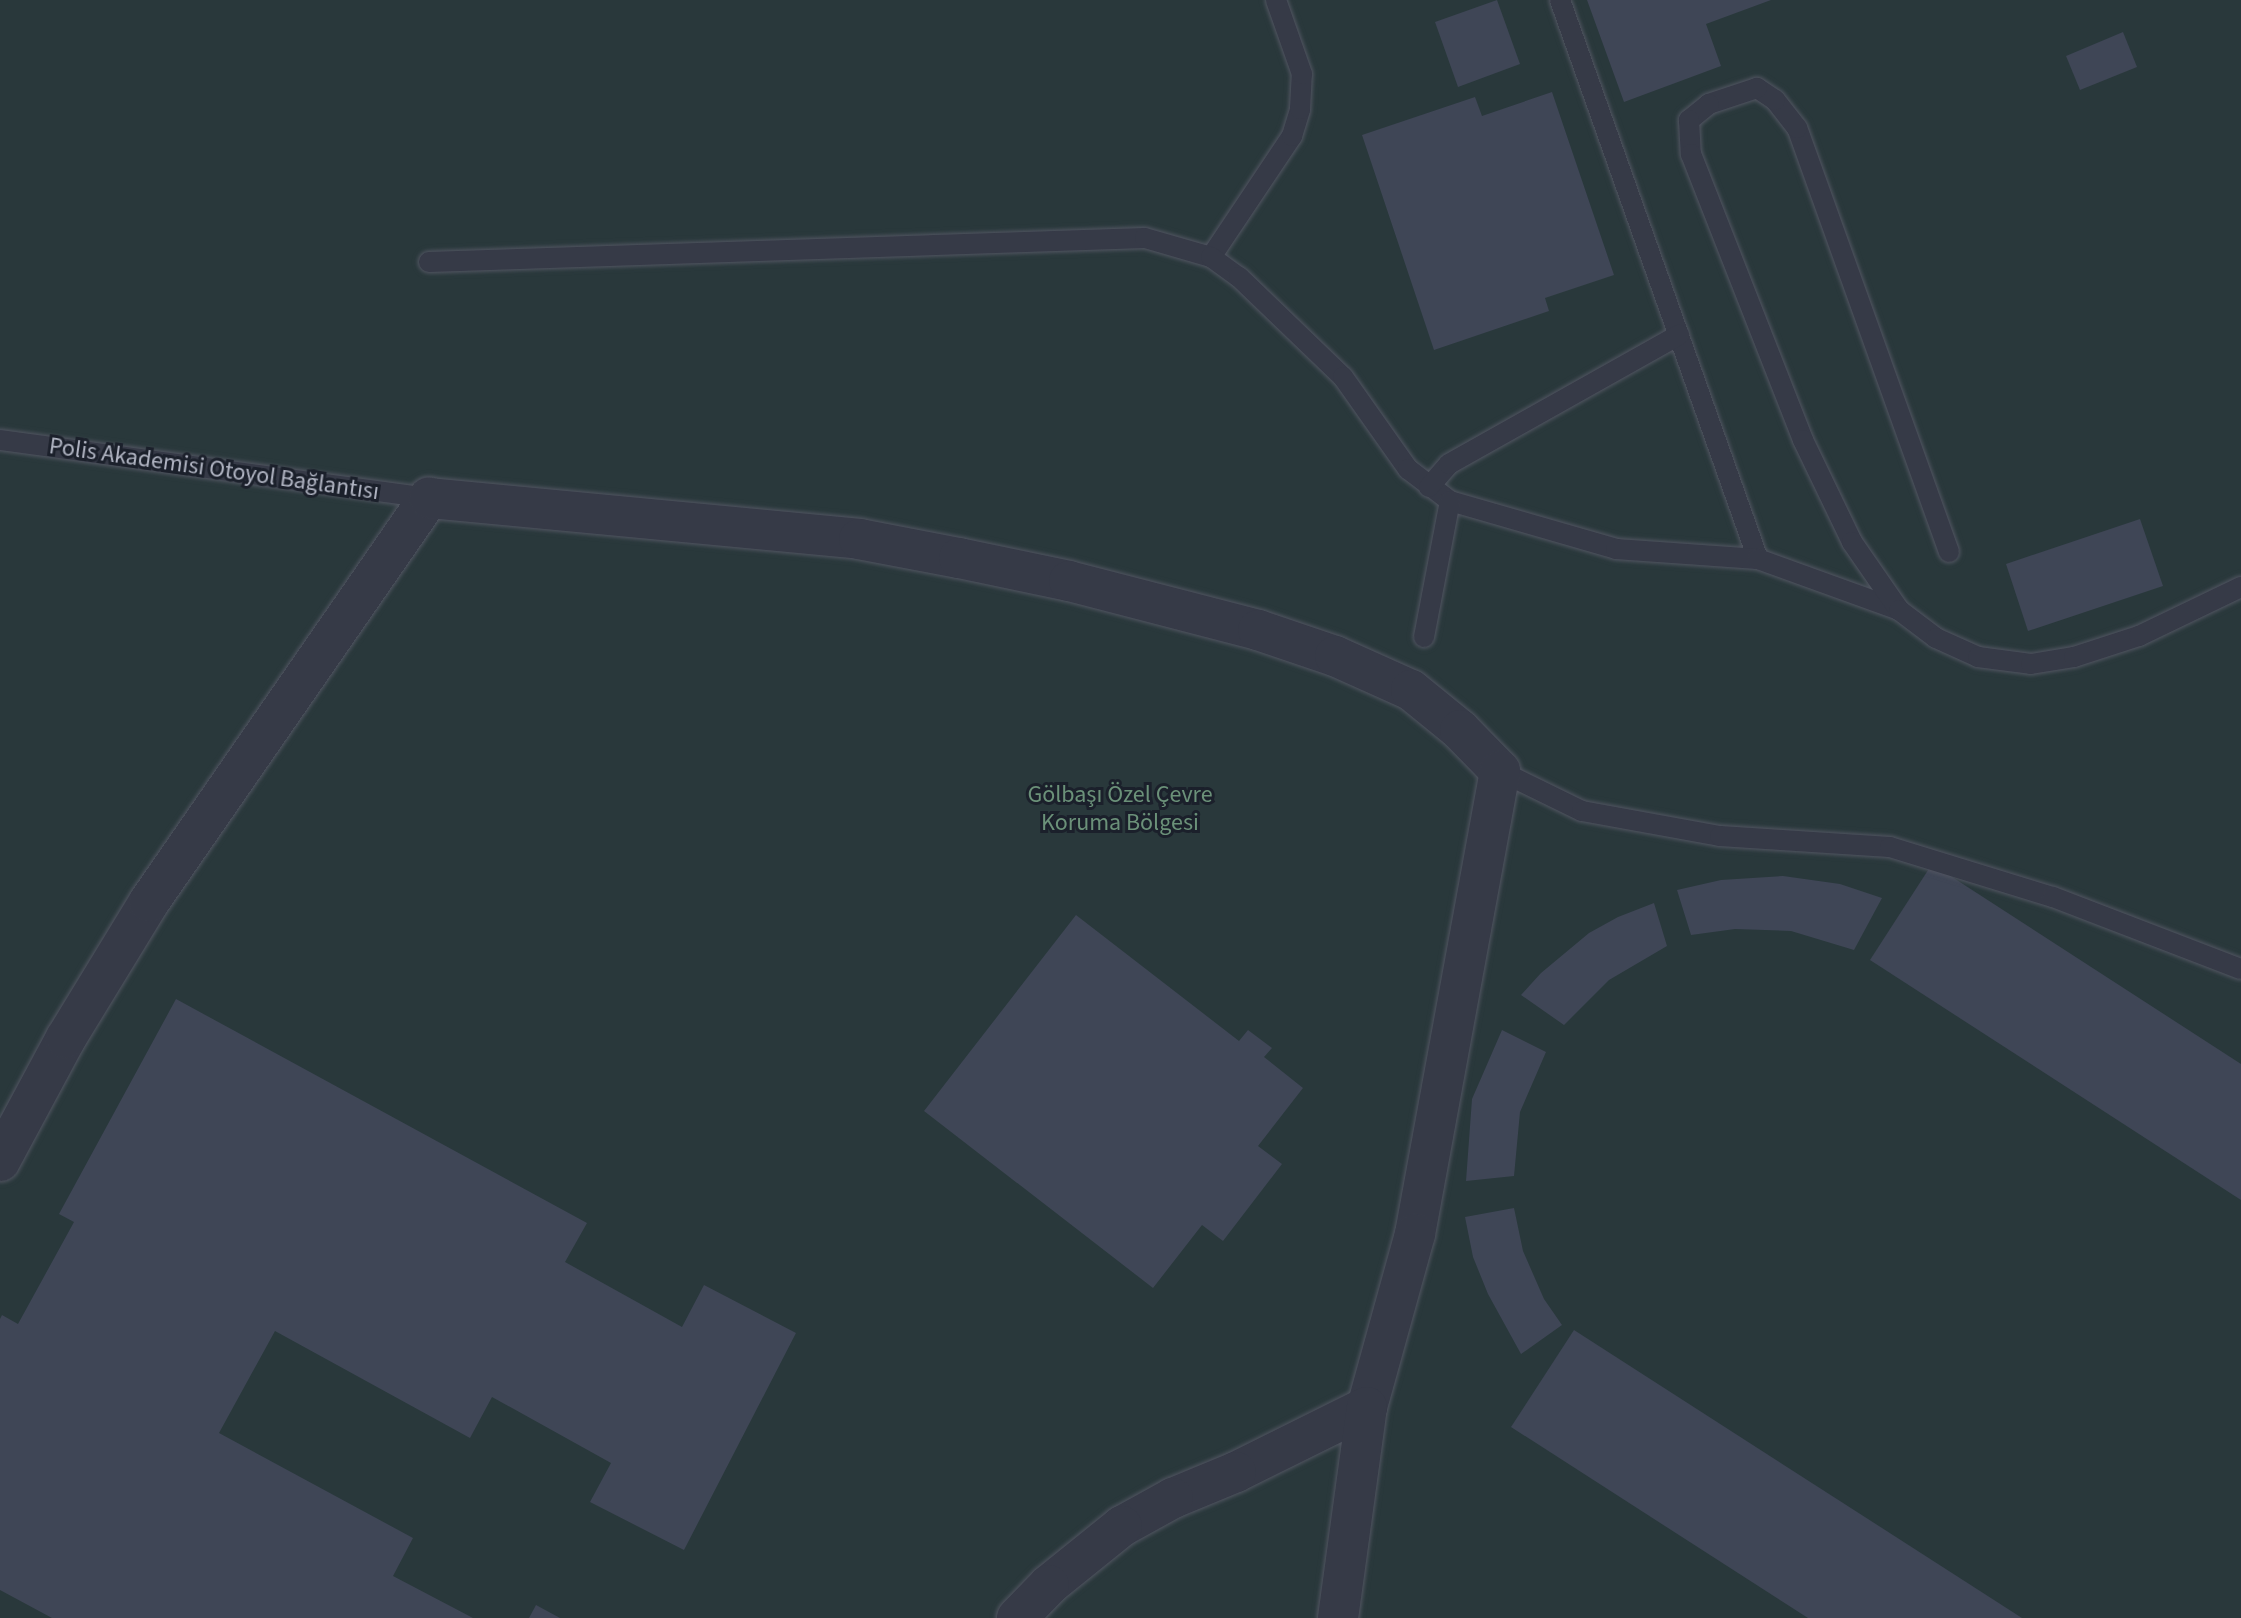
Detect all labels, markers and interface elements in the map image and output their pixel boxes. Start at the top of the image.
street label: Polis Akademisi Otoyol Bağlantısı [47,432,381,506]
park label: Gölbaşı Özel Çevre Koruma Bölgesi [1027,781,1213,837]

